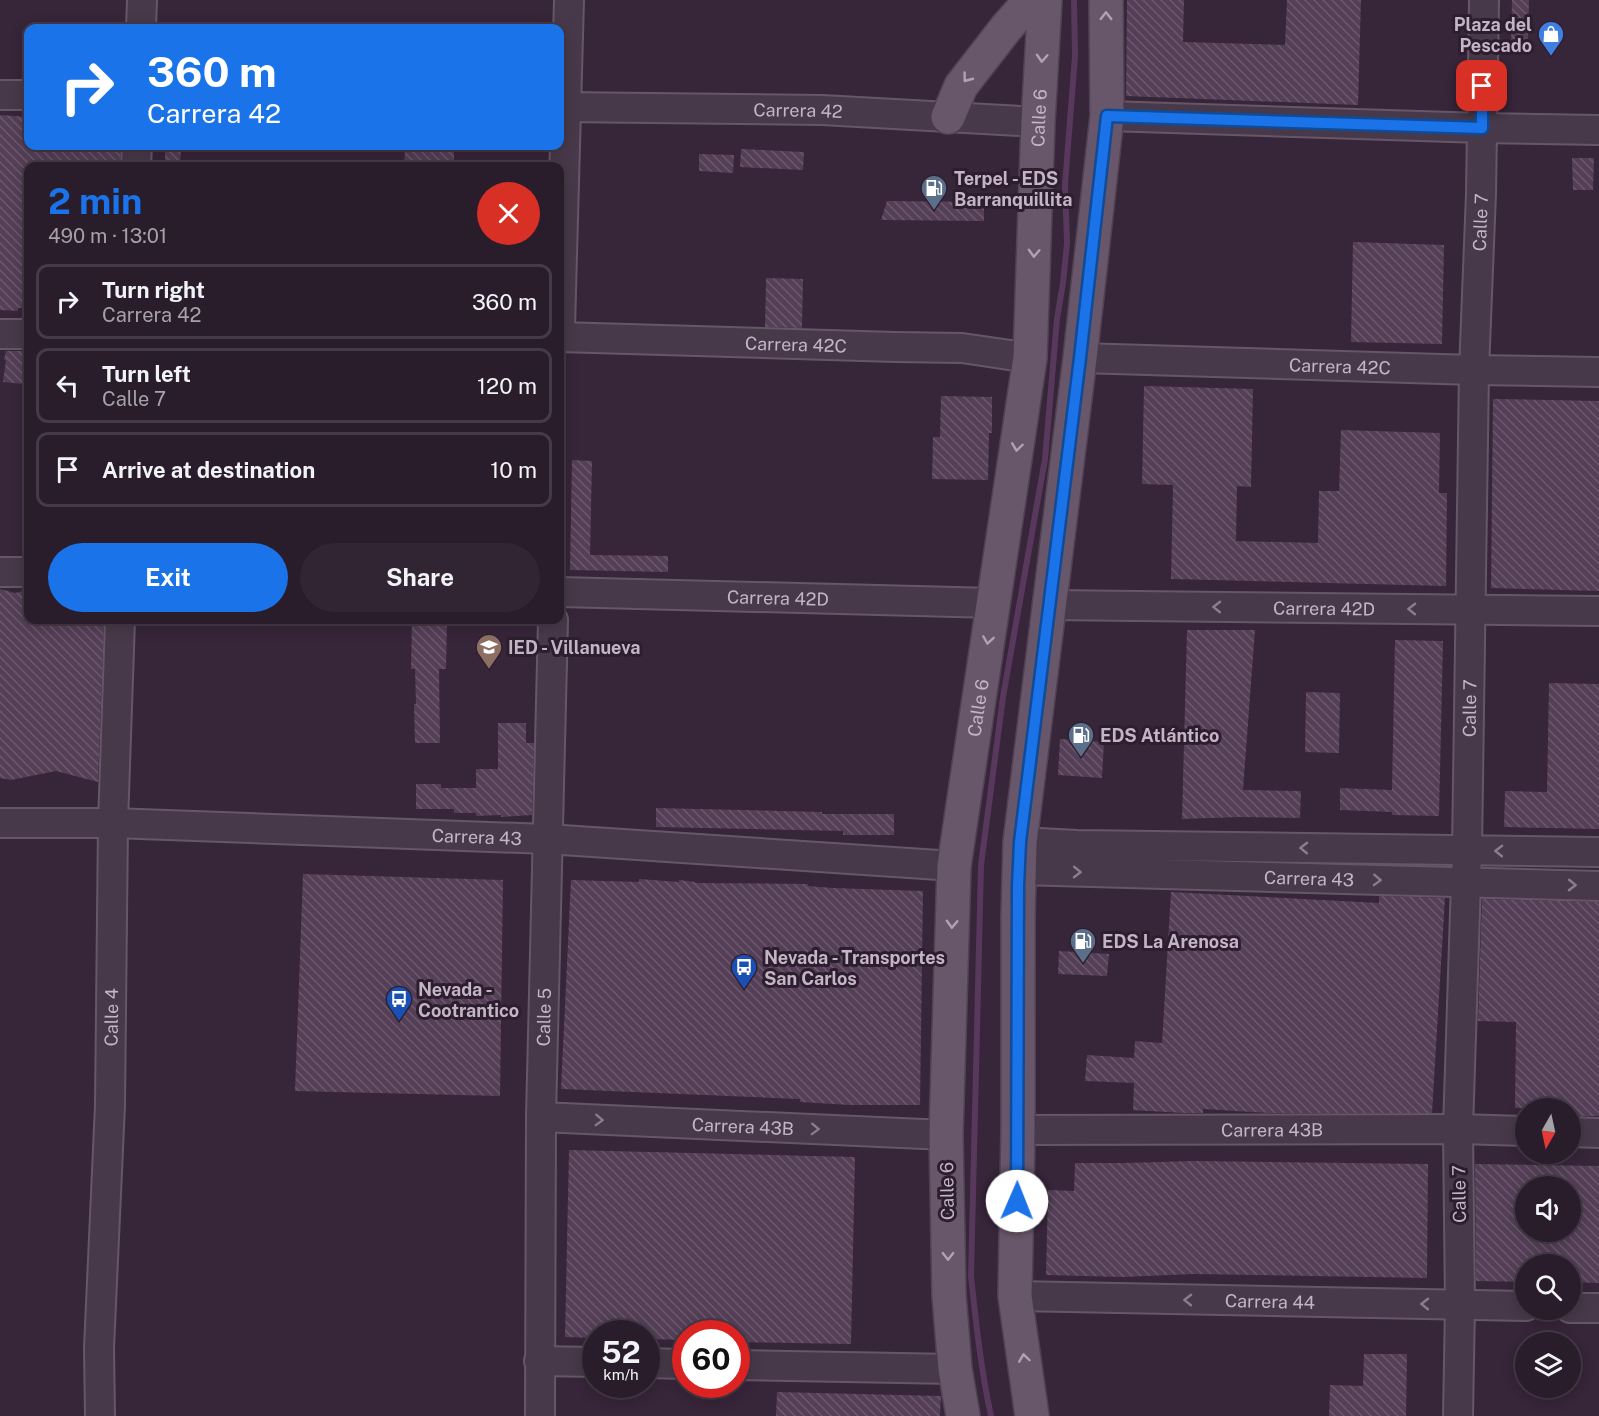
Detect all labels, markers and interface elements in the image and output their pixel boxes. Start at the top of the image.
one-way arrow [1100,11,1112,20]
place label: Plaza del Pescado [1454,14,1532,56]
shop icon: Plaza del Pescado [1536,19,1566,57]
text: 360 m [147,47,277,96]
icon: right [48,48,126,126]
one-way arrow [1035,54,1048,63]
pin [1456,60,1507,111]
icon: arrive [1465,69,1498,102]
one-way arrow [964,71,975,82]
street label: Calle 6 [1027,88,1050,147]
text: Carrera 42 [147,97,281,129]
street label: Carrera 42 [753,99,843,122]
place label: Terpel - EDS Barranquillita [954,168,1073,210]
fuel station icon: Terpel - EDS Barranquillita [919,173,949,211]
text: 2 min [48,180,142,222]
button: close [477,182,540,245]
street label: Calle 7 [1468,193,1492,252]
text: 490 m · 13:01 [48,224,167,248]
one-way arrow [1027,249,1040,258]
text: Turn right [102,277,205,303]
icon: right [51,285,84,318]
text: 360 m [472,289,537,315]
text: Carrera 42 [102,303,201,327]
street label: Carrera 42C [745,332,847,356]
street label: Carrera 42C [1289,354,1391,378]
text: Turn left [102,361,191,387]
icon: left [51,369,84,402]
text: 120 m [477,373,537,399]
text: Calle 7 [102,387,166,411]
one-way arrow [1011,443,1023,452]
icon: arrive [51,453,84,486]
text: Arrive at destination [102,457,315,483]
text: 10 m [490,457,537,483]
button: Exit [48,543,288,612]
button: Share [300,543,540,612]
street label: Carrera 42D [727,586,829,609]
street label: Carrera 42D [1273,597,1375,619]
one-way arrow [1212,601,1221,613]
one-way arrow [1407,603,1416,615]
school or university icon: IED - Villanueva [474,632,504,670]
one-way arrow [983,635,995,645]
place label: IED - Villanueva [508,637,640,658]
street label: Calle 6 [963,678,992,738]
street label: Calle 7 [1458,679,1480,737]
fuel station icon: EDS Atlántico [1066,720,1096,758]
place label: EDS Atlántico [1100,725,1219,746]
street label: Carrera 43 [431,824,522,849]
one-way arrow [1299,842,1308,854]
one-way arrow [1494,844,1503,857]
one-way arrow [1072,866,1081,878]
street label: Carrera 43 [1264,866,1354,890]
one-way arrow [1372,874,1381,887]
one-way arrow [1567,879,1576,892]
one-way arrow [946,920,958,929]
fuel station icon: EDS La Arenosa [1068,926,1098,964]
place label: EDS La Arenosa [1102,931,1239,952]
place label: Nevada - Transportes San Carlos [764,947,945,989]
bus stop icon: Nevada - Transportes San Carlos [729,952,759,990]
place label: Nevada - Cootrantico [418,979,519,1021]
bus stop icon: Nevada - Cootrantico [384,984,414,1022]
street label: Calle 4 [100,988,122,1046]
street label: Calle 5 [532,988,555,1047]
north arrow [1515,1098,1581,1164]
map controls [1515,1098,1581,1398]
one-way arrow [595,1113,604,1126]
street label: Carrera 43B [691,1113,794,1139]
street label: Carrera 43B [1221,1119,1323,1140]
one-way arrow [811,1122,820,1135]
street label: Calle 6 [936,1162,958,1220]
street label: Calle 7 [1448,1165,1470,1223]
position arrow [985,1169,1049,1233]
button: sound [1515,1176,1581,1242]
one-way arrow [942,1252,955,1261]
button: search [1515,1254,1581,1320]
street label: Carrera 44 [1225,1290,1315,1312]
one-way arrow [1184,1293,1193,1306]
one-way arrow [1421,1298,1430,1310]
speed limit sign: 60 [672,1320,750,1398]
button: layers [1515,1332,1581,1398]
text: 52 [601,1334,641,1370]
one-way arrow [1018,1353,1030,1363]
text: km/h [603,1366,639,1383]

